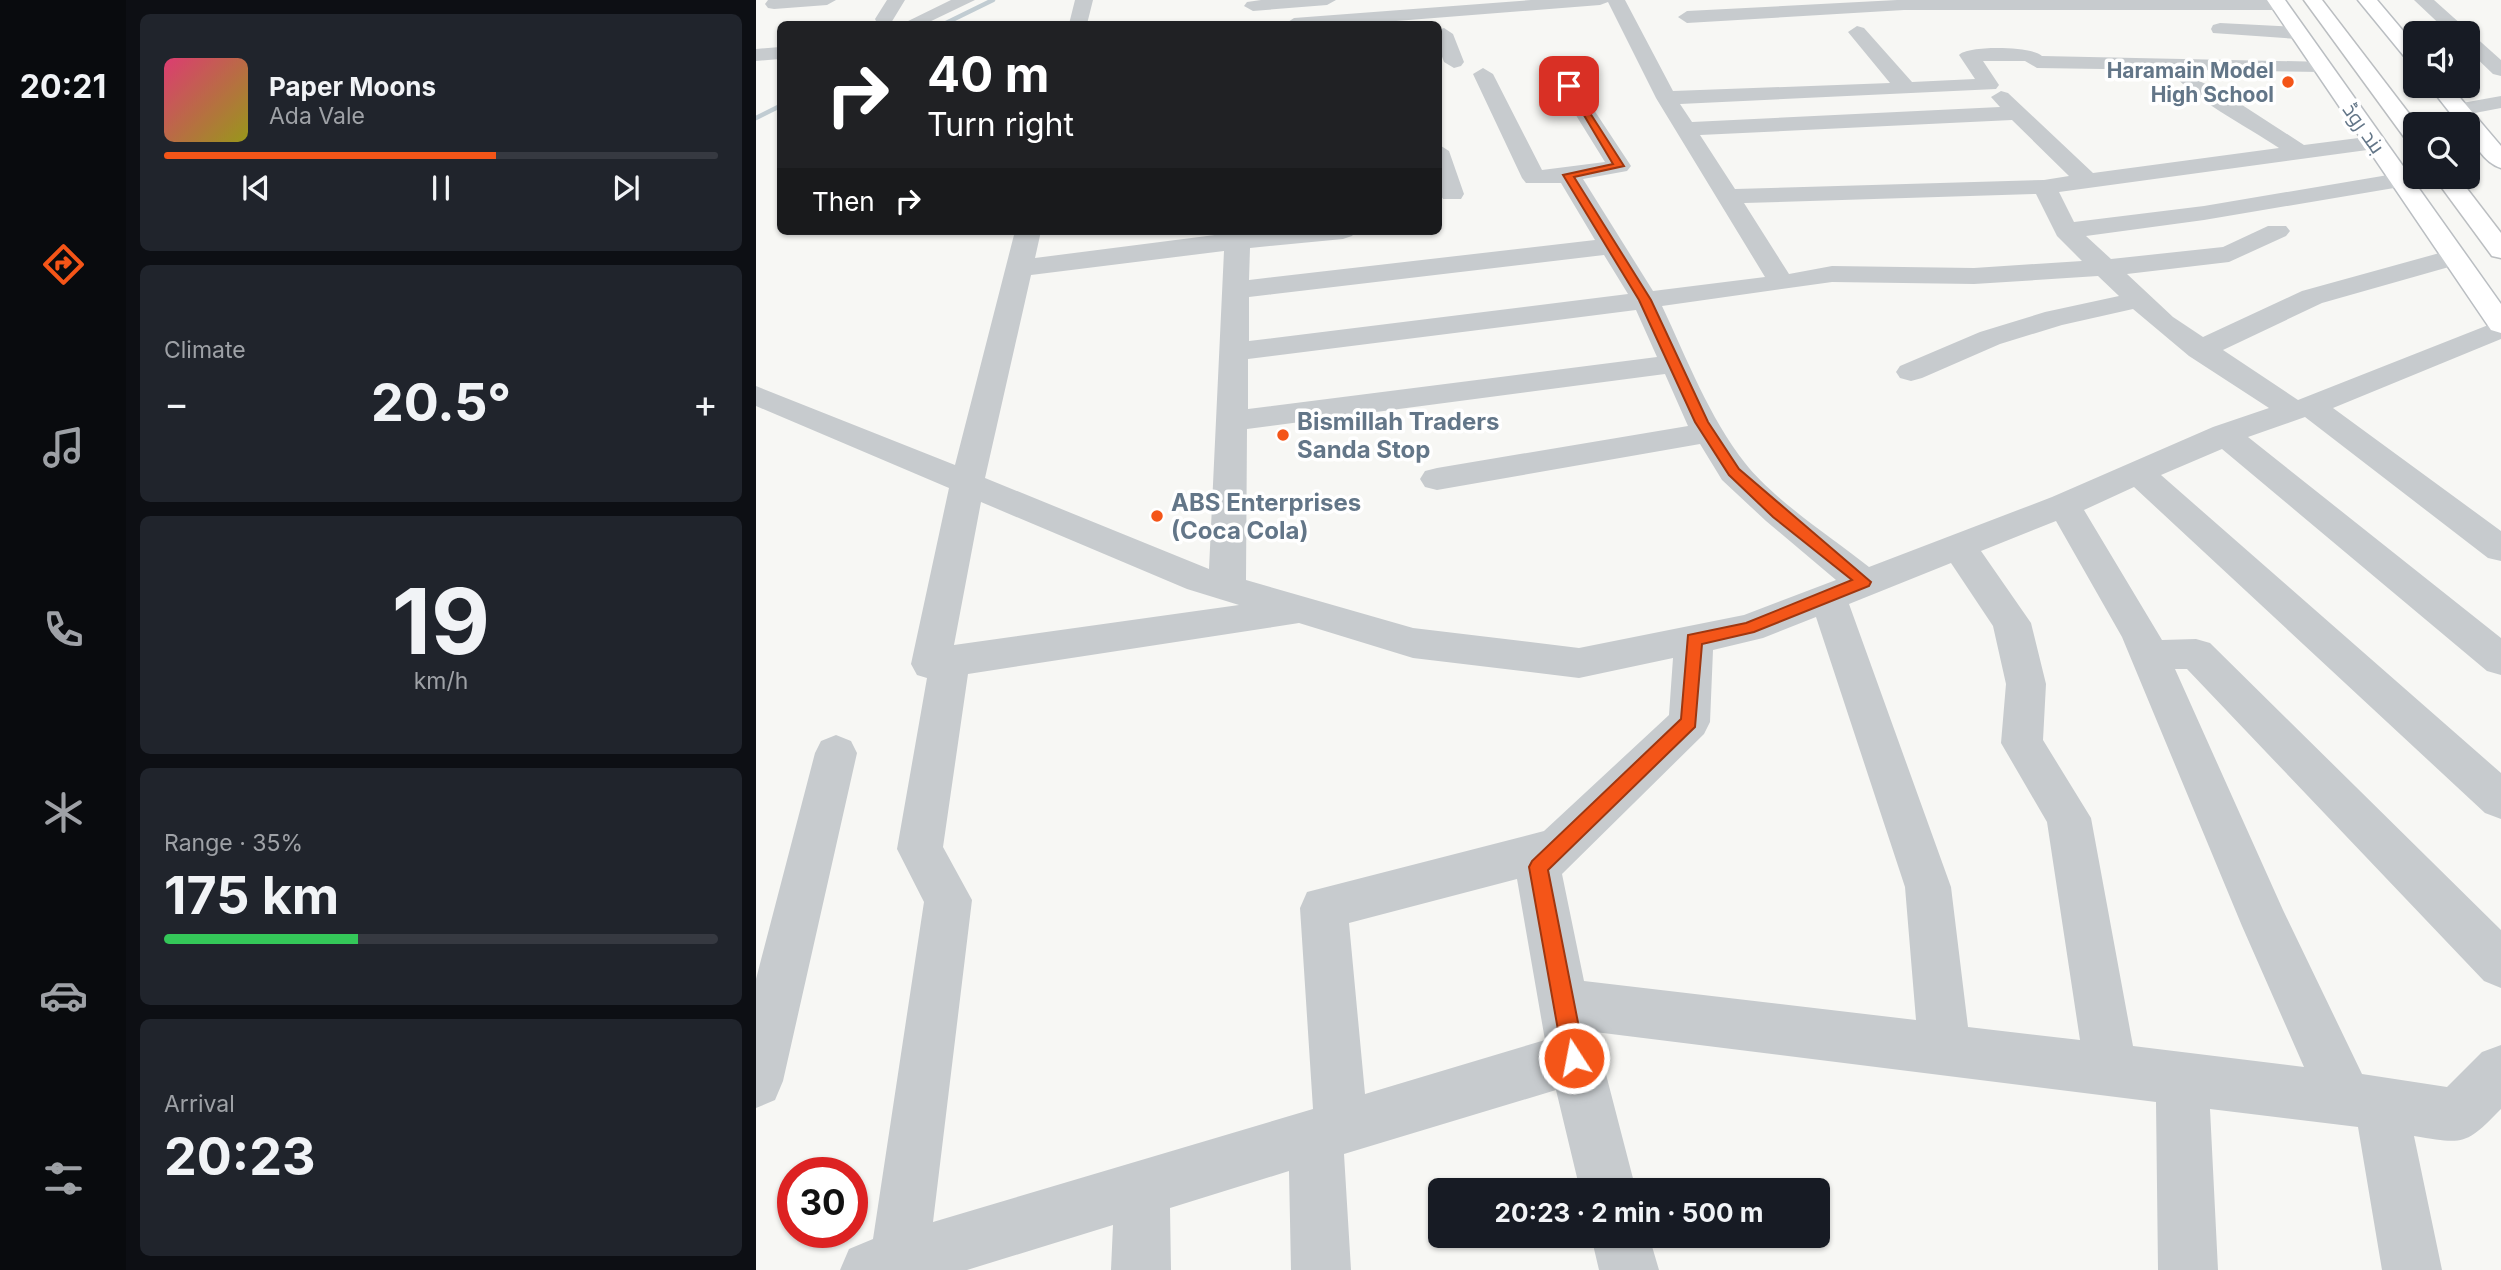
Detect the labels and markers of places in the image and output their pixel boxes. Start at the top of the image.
pin [1539,56,1599,116]
place label: Haramain Model High School [2107,58,2274,107]
marker: Haramain Model High School [2280,74,2296,90]
place label: Bismillah Traders Sanda Stop [1297,407,1499,464]
marker: Bismillah Traders Sanda Stop [1275,427,1291,443]
place label: ABS Enterprises (Coca Cola) [1171,488,1361,545]
marker: ABS Enterprises (Coca Cola) [1149,508,1165,524]

